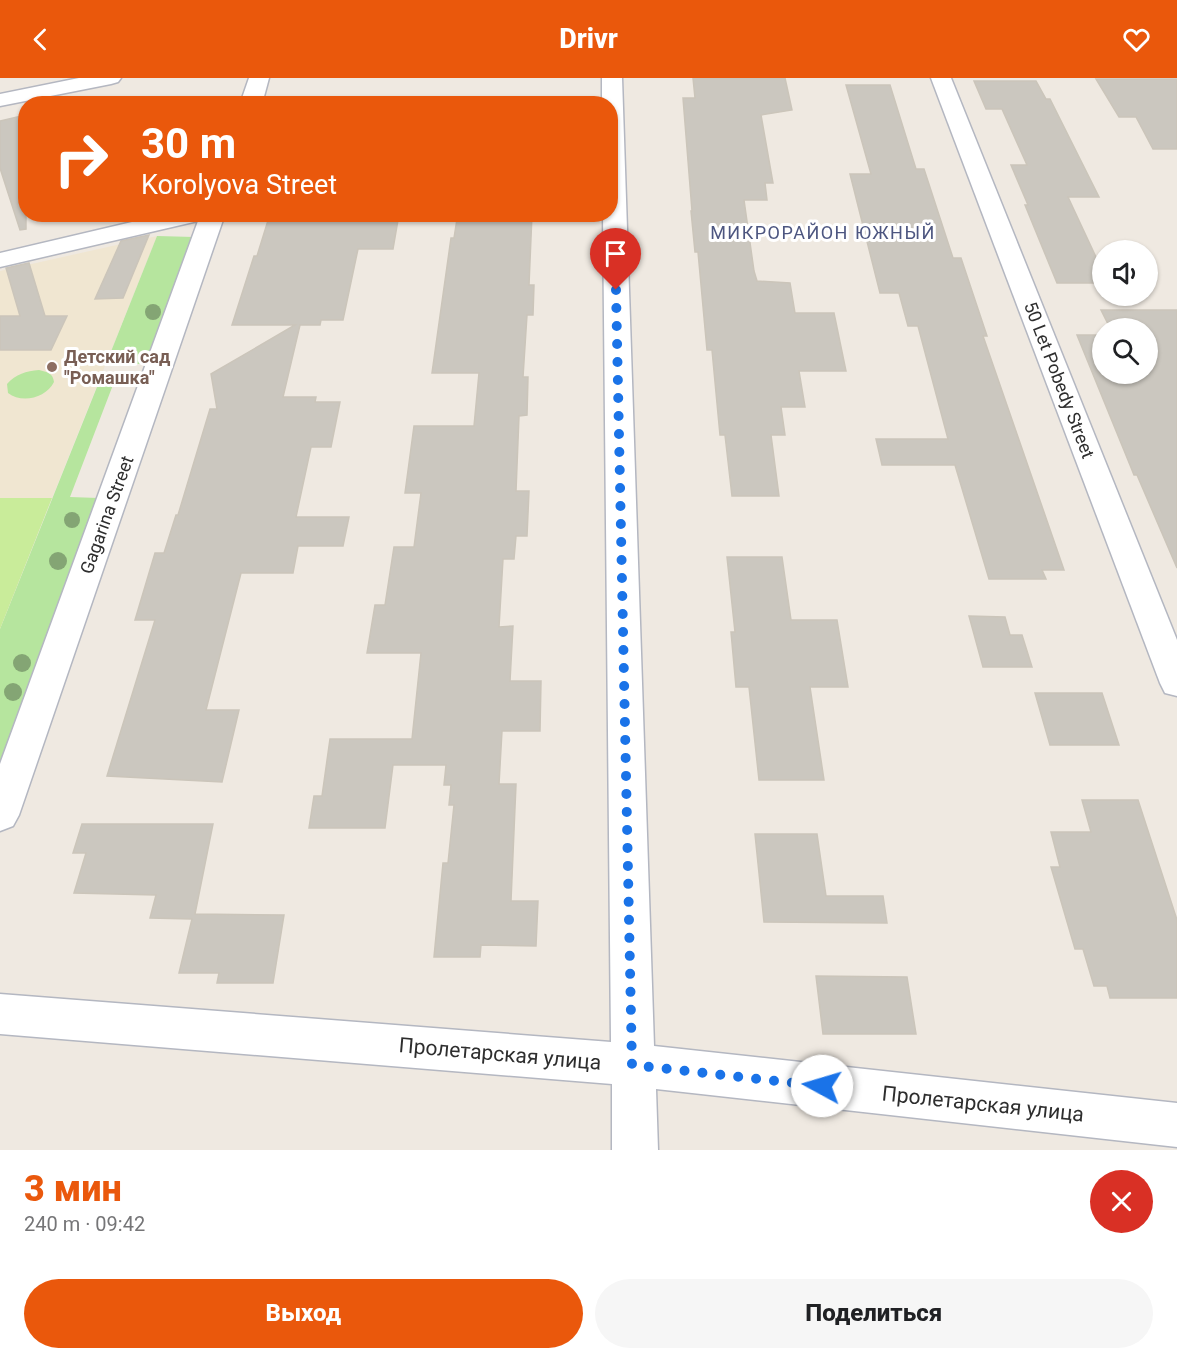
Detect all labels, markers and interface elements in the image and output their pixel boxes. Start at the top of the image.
icon: back [24,23,57,56]
text: Drivr [559,23,618,55]
icon: heart [1120,23,1153,56]
text: 30 m [141,119,236,168]
icon: right [42,120,120,198]
text: Korolyova Street [141,169,337,201]
district label: МИКРОРАЙОН ЮЖНЫЙ [710,222,936,243]
pin [590,228,641,290]
icon: arrive [599,237,632,270]
map controls [1092,240,1158,384]
button: sound [1092,240,1158,306]
street label: 50 Let Pobedy Street [1020,299,1099,461]
button: search [1092,318,1158,384]
place label: Детский сад "Ромашка" [64,346,171,388]
marker: Детский сад "Ромашка" [45,360,59,374]
street label: Gagarina Street [75,453,138,577]
street label: Пролетарская улица [398,1033,602,1075]
position arrow [790,1054,854,1118]
street label: Пролетарская улица [881,1081,1085,1127]
text: 3 мин [24,1168,122,1210]
button: close [1090,1170,1153,1233]
text: 240 m · 09:42 [24,1212,145,1236]
button: Выход [24,1279,583,1348]
button: Поделиться [595,1279,1153,1348]

